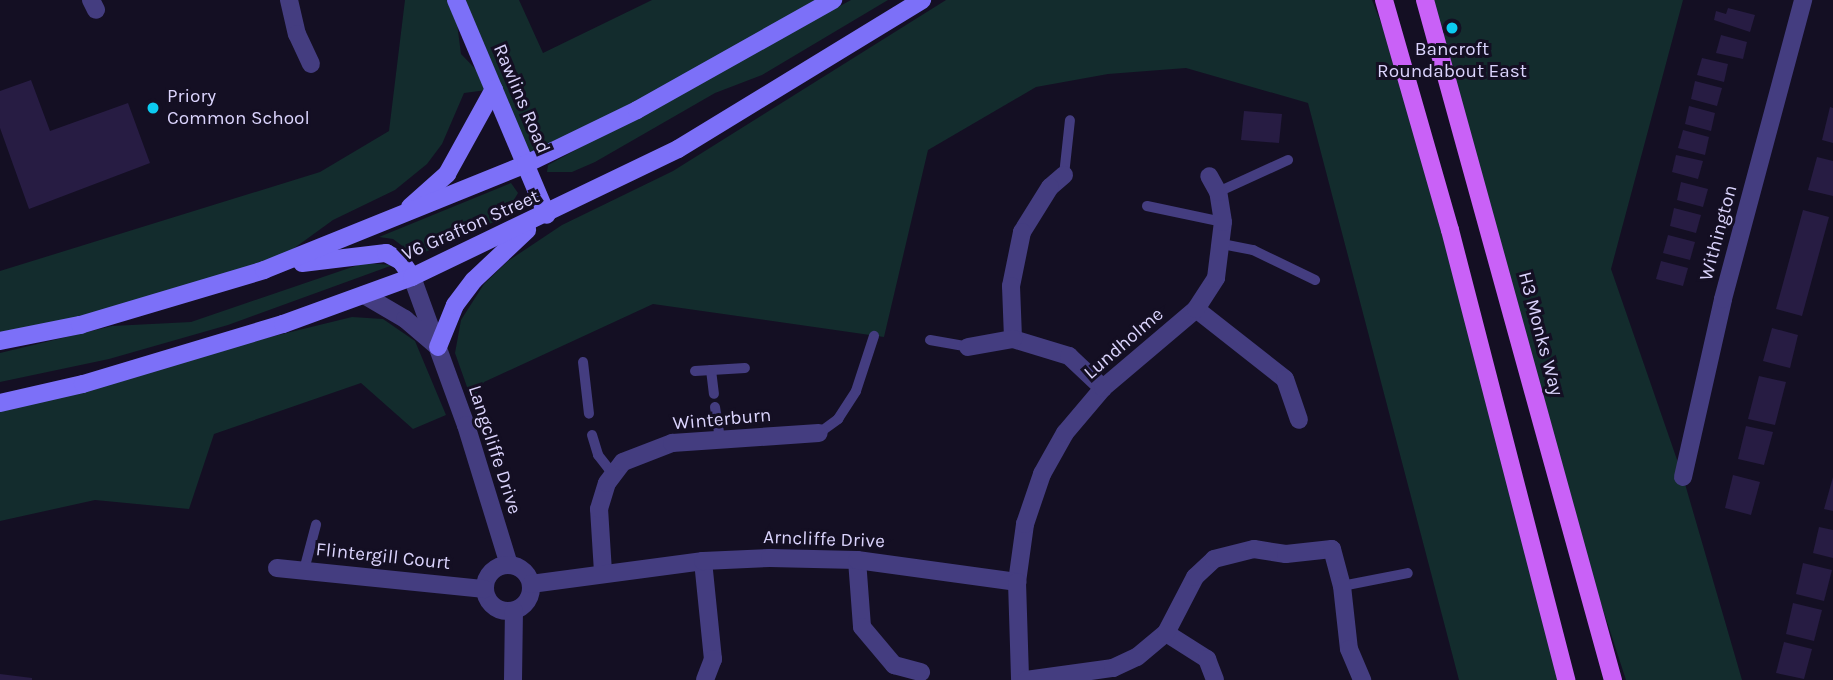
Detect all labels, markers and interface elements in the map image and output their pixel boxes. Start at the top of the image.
marker: Bancroft Roundabout East [1444,20,1460,36]
place label: Bancroft Roundabout East [1377,39,1527,83]
street label: Rawlins Road [488,41,554,157]
place label: Priory Common School [167,86,310,130]
marker: Priory Common School [145,100,161,116]
street label: Withington [1695,183,1743,283]
street label: V6 Grafton Street [399,186,543,266]
street label: H3 Monks Way [1513,270,1567,398]
street label: Lundholme [1080,303,1168,385]
street label: Langcliffe Drive [462,383,526,517]
street label: Winterburn [672,404,772,436]
street label: Arncliffe Drive [763,526,885,554]
street label: Flintergill Court [315,539,451,575]

